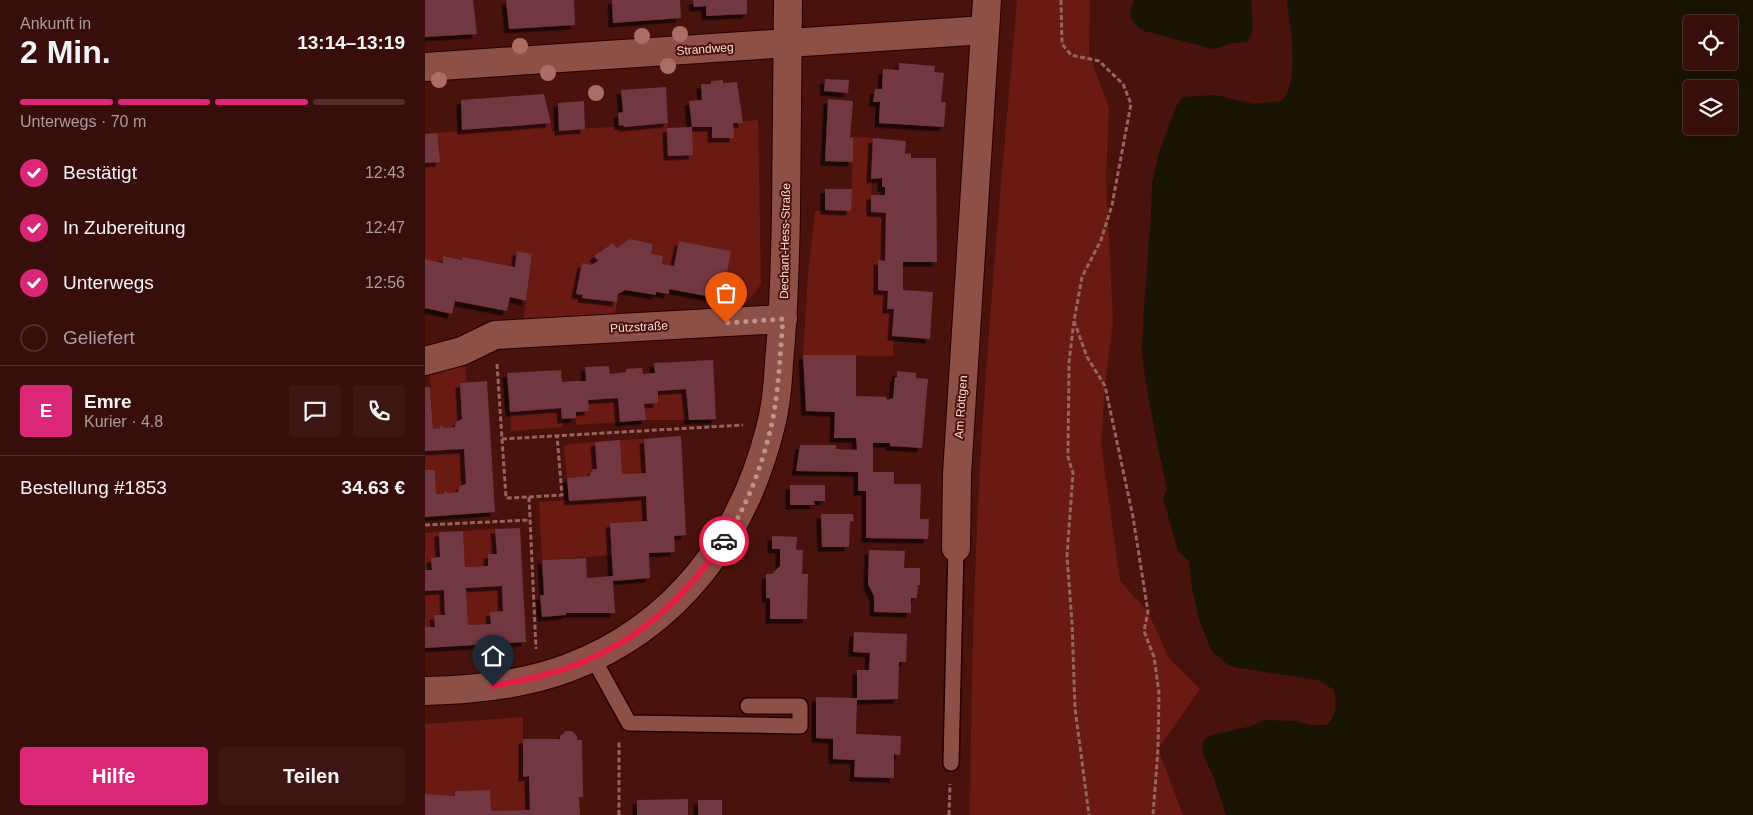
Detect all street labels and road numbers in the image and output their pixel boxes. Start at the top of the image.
street label: Strandweg [676,40,734,58]
street label: Dechant-Hess-Straße [777,183,793,299]
street label: Pützstraße [610,318,669,336]
street label: Am Röttgen [952,375,970,439]

